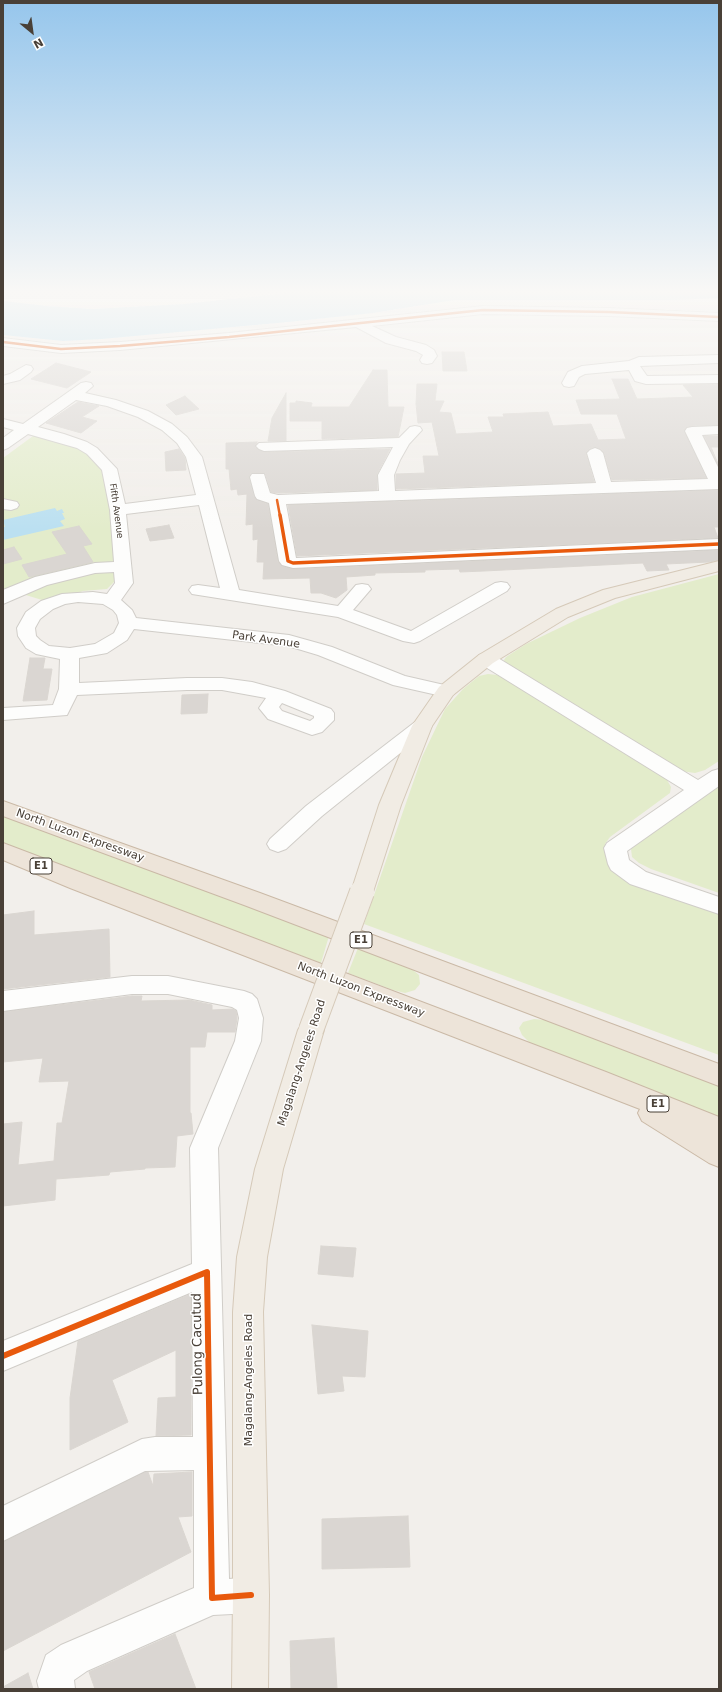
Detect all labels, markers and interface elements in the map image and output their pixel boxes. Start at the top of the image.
north arrow [12,12,52,52]
text: N [31,35,45,51]
street label: Fifth Avenue [107,483,125,539]
street label: Park Avenue [231,629,301,651]
street label: North Luzon Expressway [14,807,146,865]
road number: E1 [30,858,52,874]
road number: E1 [350,932,372,948]
street label: North Luzon Expressway [295,960,427,1020]
street label: Magalang-Angeles Road [275,998,329,1128]
road number: E1 [647,1096,669,1112]
street label: Pulong Cacutud [189,1293,207,1395]
street label: Magalang-Angeles Road [242,1314,256,1446]

